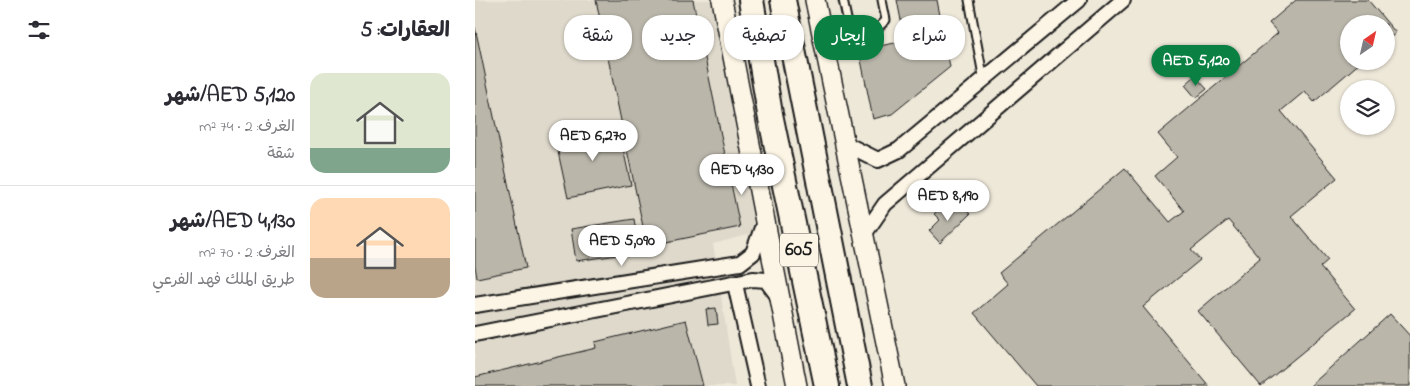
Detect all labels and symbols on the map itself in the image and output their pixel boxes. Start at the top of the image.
north arrow [1340,15,1395,70]
pin: AED 5,120 [1139,44,1253,87]
pin: AED 6,270 [536,120,650,162]
pin: AED 4,130 [685,154,799,196]
pin: AED 8,190 [891,180,1005,222]
pin: AED 5,090 [565,224,679,267]
road number: 605 [780,234,818,266]

